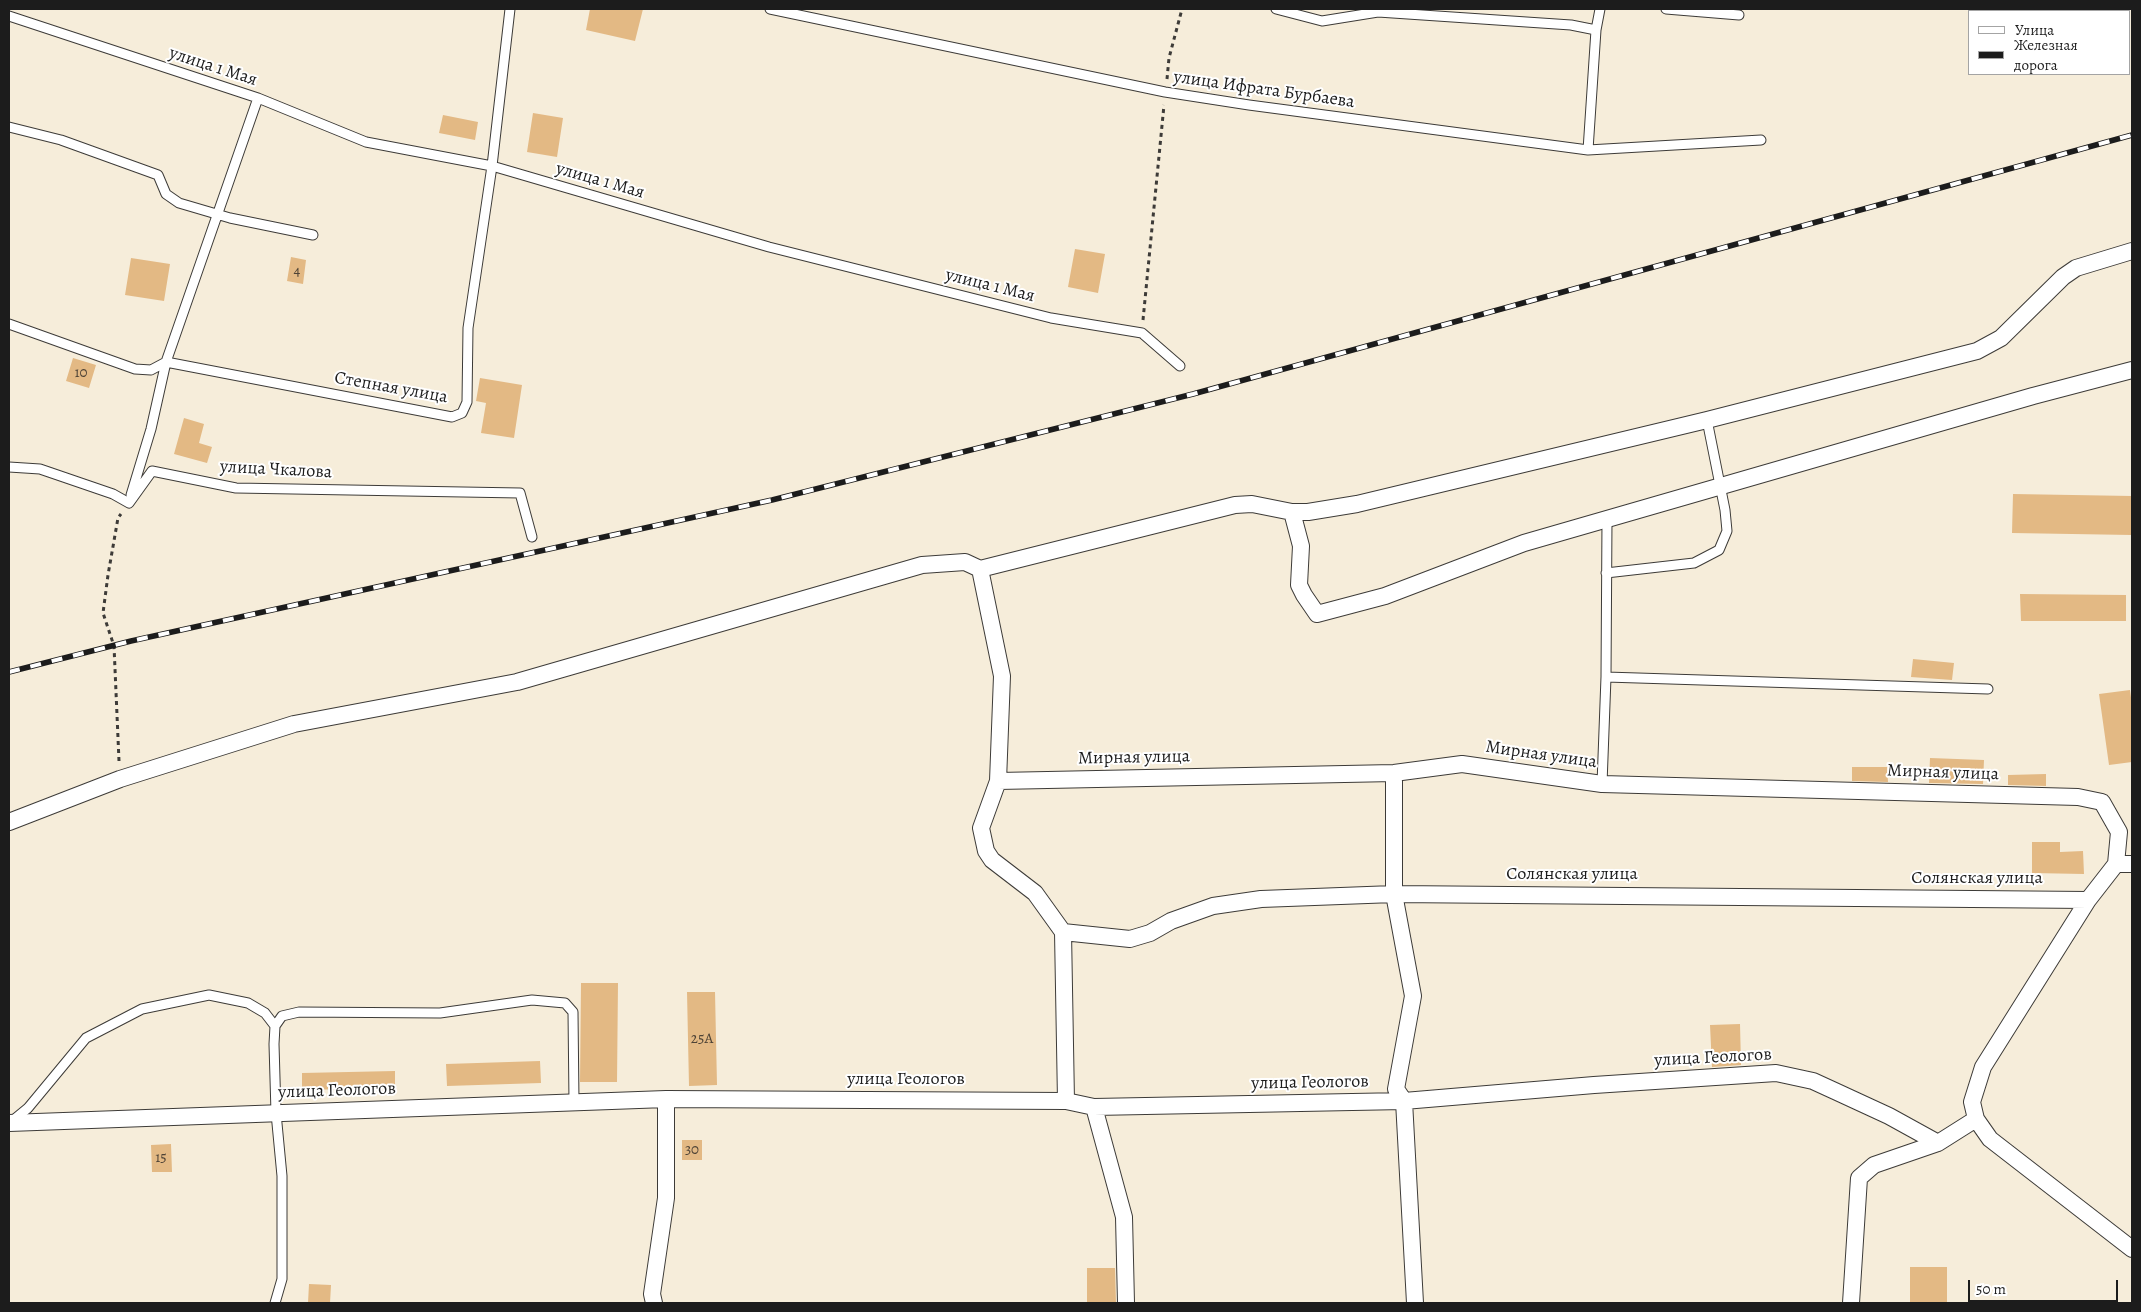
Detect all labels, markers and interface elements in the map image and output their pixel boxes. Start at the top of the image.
legend [1968,10,2131,75]
text: Улица [2015,20,2054,40]
text: Железная дорога [2014,35,2078,75]
street label: улица 1 Мая [166,43,260,91]
street label: улица Ифрата Бурбаева [1172,67,1356,113]
street label: улица 1 Мая [553,158,647,204]
house number: 4 [294,262,300,280]
street label: улица 1 Мая [943,264,1037,308]
house number: 10 [74,364,88,382]
street label: Степная улица [333,367,449,409]
street label: улица Чкалова [219,456,333,484]
street label: Мирная улица [1484,737,1598,773]
street label: Мирная улица [1078,746,1190,770]
street label: Мирная улица [1887,760,1999,786]
street label: Солянская улица [1506,864,1638,886]
street label: Солянская улица [1911,868,2043,890]
house number: 25А [691,1030,713,1048]
street label: улица Геологов [1654,1044,1772,1072]
street label: улица Геологов [847,1069,965,1091]
street label: улица Геологов [1251,1071,1369,1095]
street label: улица Геологов [278,1078,396,1104]
house number: 30 [685,1141,699,1159]
house number: 15 [155,1149,167,1167]
scale bar [1971,1270,2121,1302]
text: 50 m [1976,1279,2006,1299]

